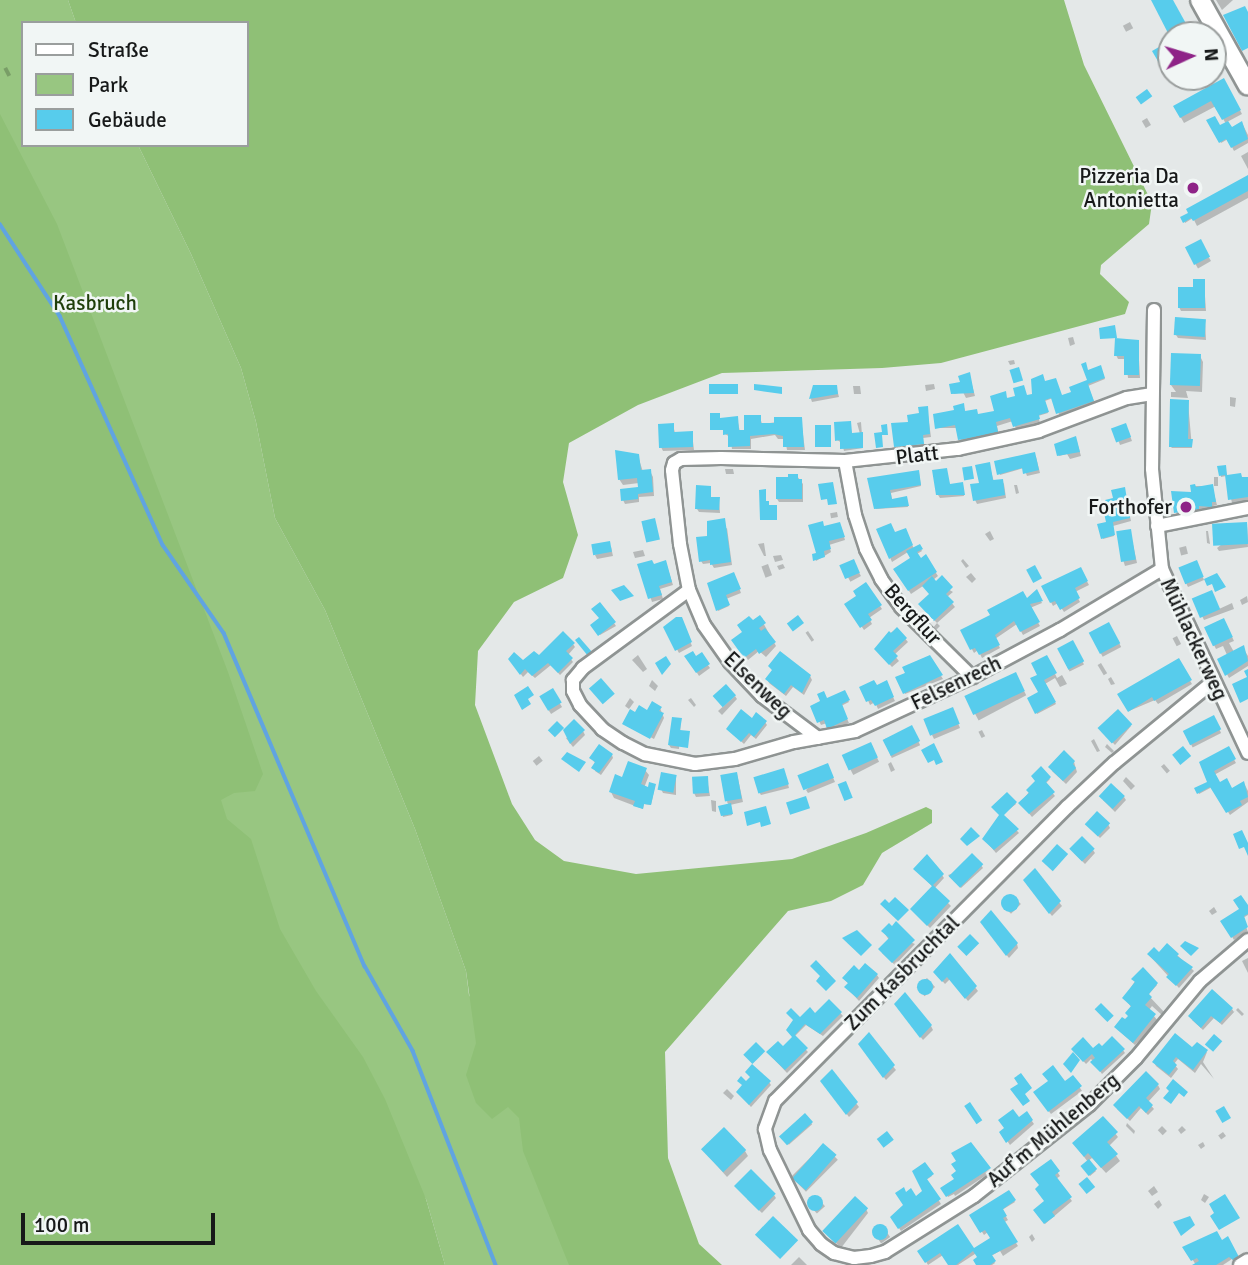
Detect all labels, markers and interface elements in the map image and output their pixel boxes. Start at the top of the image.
legend [21,21,248,147]
north arrow [1157,21,1227,91]
text: Straße [88,37,149,63]
text: N [1199,47,1223,62]
text: Park [88,72,128,98]
text: Gebäude [88,107,167,133]
place label: Pizzeria Da Antonietta [1079,163,1179,213]
marker: Pizzeria Da Antonietta [1185,180,1201,196]
park label: Kasbruch [53,290,137,316]
street label: Platt [894,440,940,470]
place label: Forthofer [1088,494,1172,520]
marker: Forthofer [1178,499,1194,515]
street label: Mühlackerweg [1155,574,1233,704]
street label: Bergflur [879,578,947,650]
street label: Elsenweg [719,646,797,724]
street label: Felsenrech [907,650,1005,716]
street label: Zum Kasbruchtal [839,910,965,1036]
street label: Auf'm Mühlenberg [982,1067,1124,1193]
scale bar [24,1198,219,1242]
text: 100 m [34,1212,89,1238]

